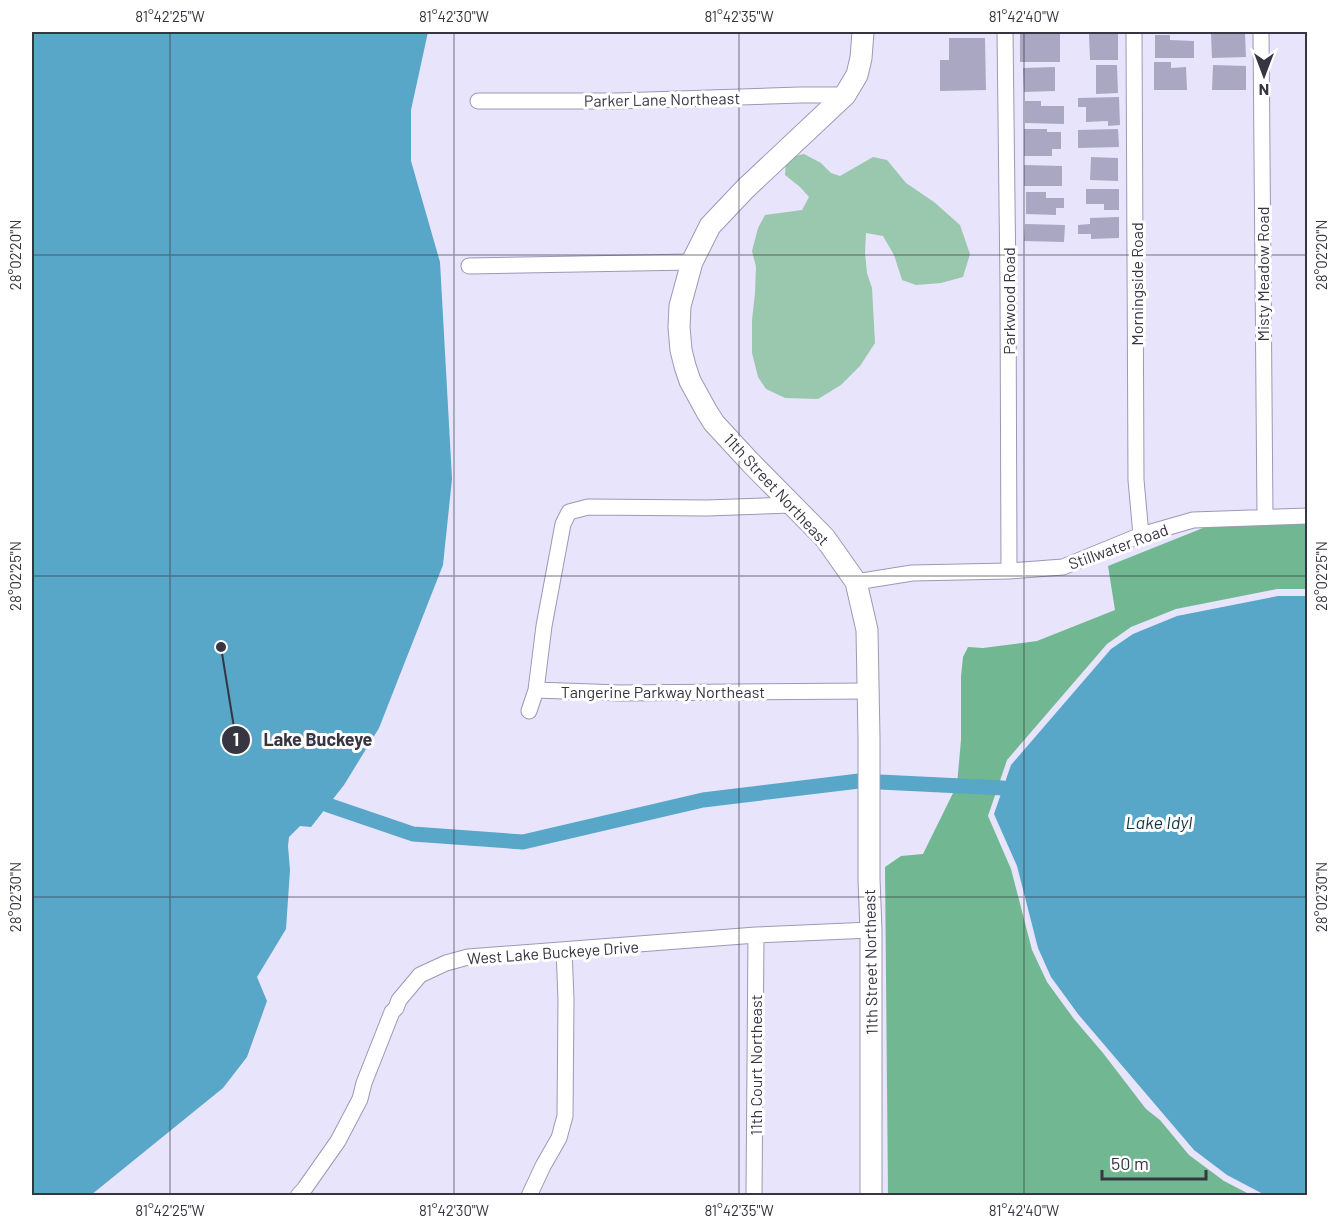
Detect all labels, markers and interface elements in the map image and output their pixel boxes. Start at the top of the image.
text: 81°42'25"W [135,7,205,25]
text: 81°42'30"W [419,7,489,25]
text: 81°42'35"W [704,7,774,25]
text: 81°42'40"W [989,7,1059,25]
north arrow [1234,45,1294,105]
text: N [1259,81,1269,100]
street label: Parker Lane Northeast [584,88,740,110]
street label: Misty Meadow Road [1253,207,1272,341]
text: 28°02'20"N [6,220,24,290]
text: 28°02'20"N [1312,220,1330,290]
street label: Morningside Road [1127,222,1146,346]
street label: Parkwood Road [999,247,1018,355]
street label: 11th Street Northeast [720,429,834,549]
street label: Stillwater Road [1066,519,1170,573]
text: 28°02'25"N [6,541,24,611]
text: 28°02'25"N [1312,541,1330,611]
street label: Tangerine Parkway Northeast [561,682,765,701]
callout: Lake Buckeye [221,722,384,758]
text: 1 [233,728,239,750]
text: Lake Buckeye [264,728,373,750]
water label: Lake Idyl [1126,811,1192,833]
text: 28°02'30"N [6,862,24,932]
text: 28°02'30"N [1312,862,1330,932]
street label: 11th Street Northeast [859,889,881,1035]
street label: West Lake Buckeye Drive [466,937,640,967]
street label: 11th Court Northeast [746,994,765,1136]
scale bar [1102,1143,1206,1181]
text: 50 m [1111,1152,1149,1174]
text: 81°42'25"W [135,1201,205,1219]
text: 81°42'30"W [419,1201,489,1219]
text: 81°42'35"W [704,1201,774,1219]
text: 81°42'40"W [989,1201,1059,1219]

